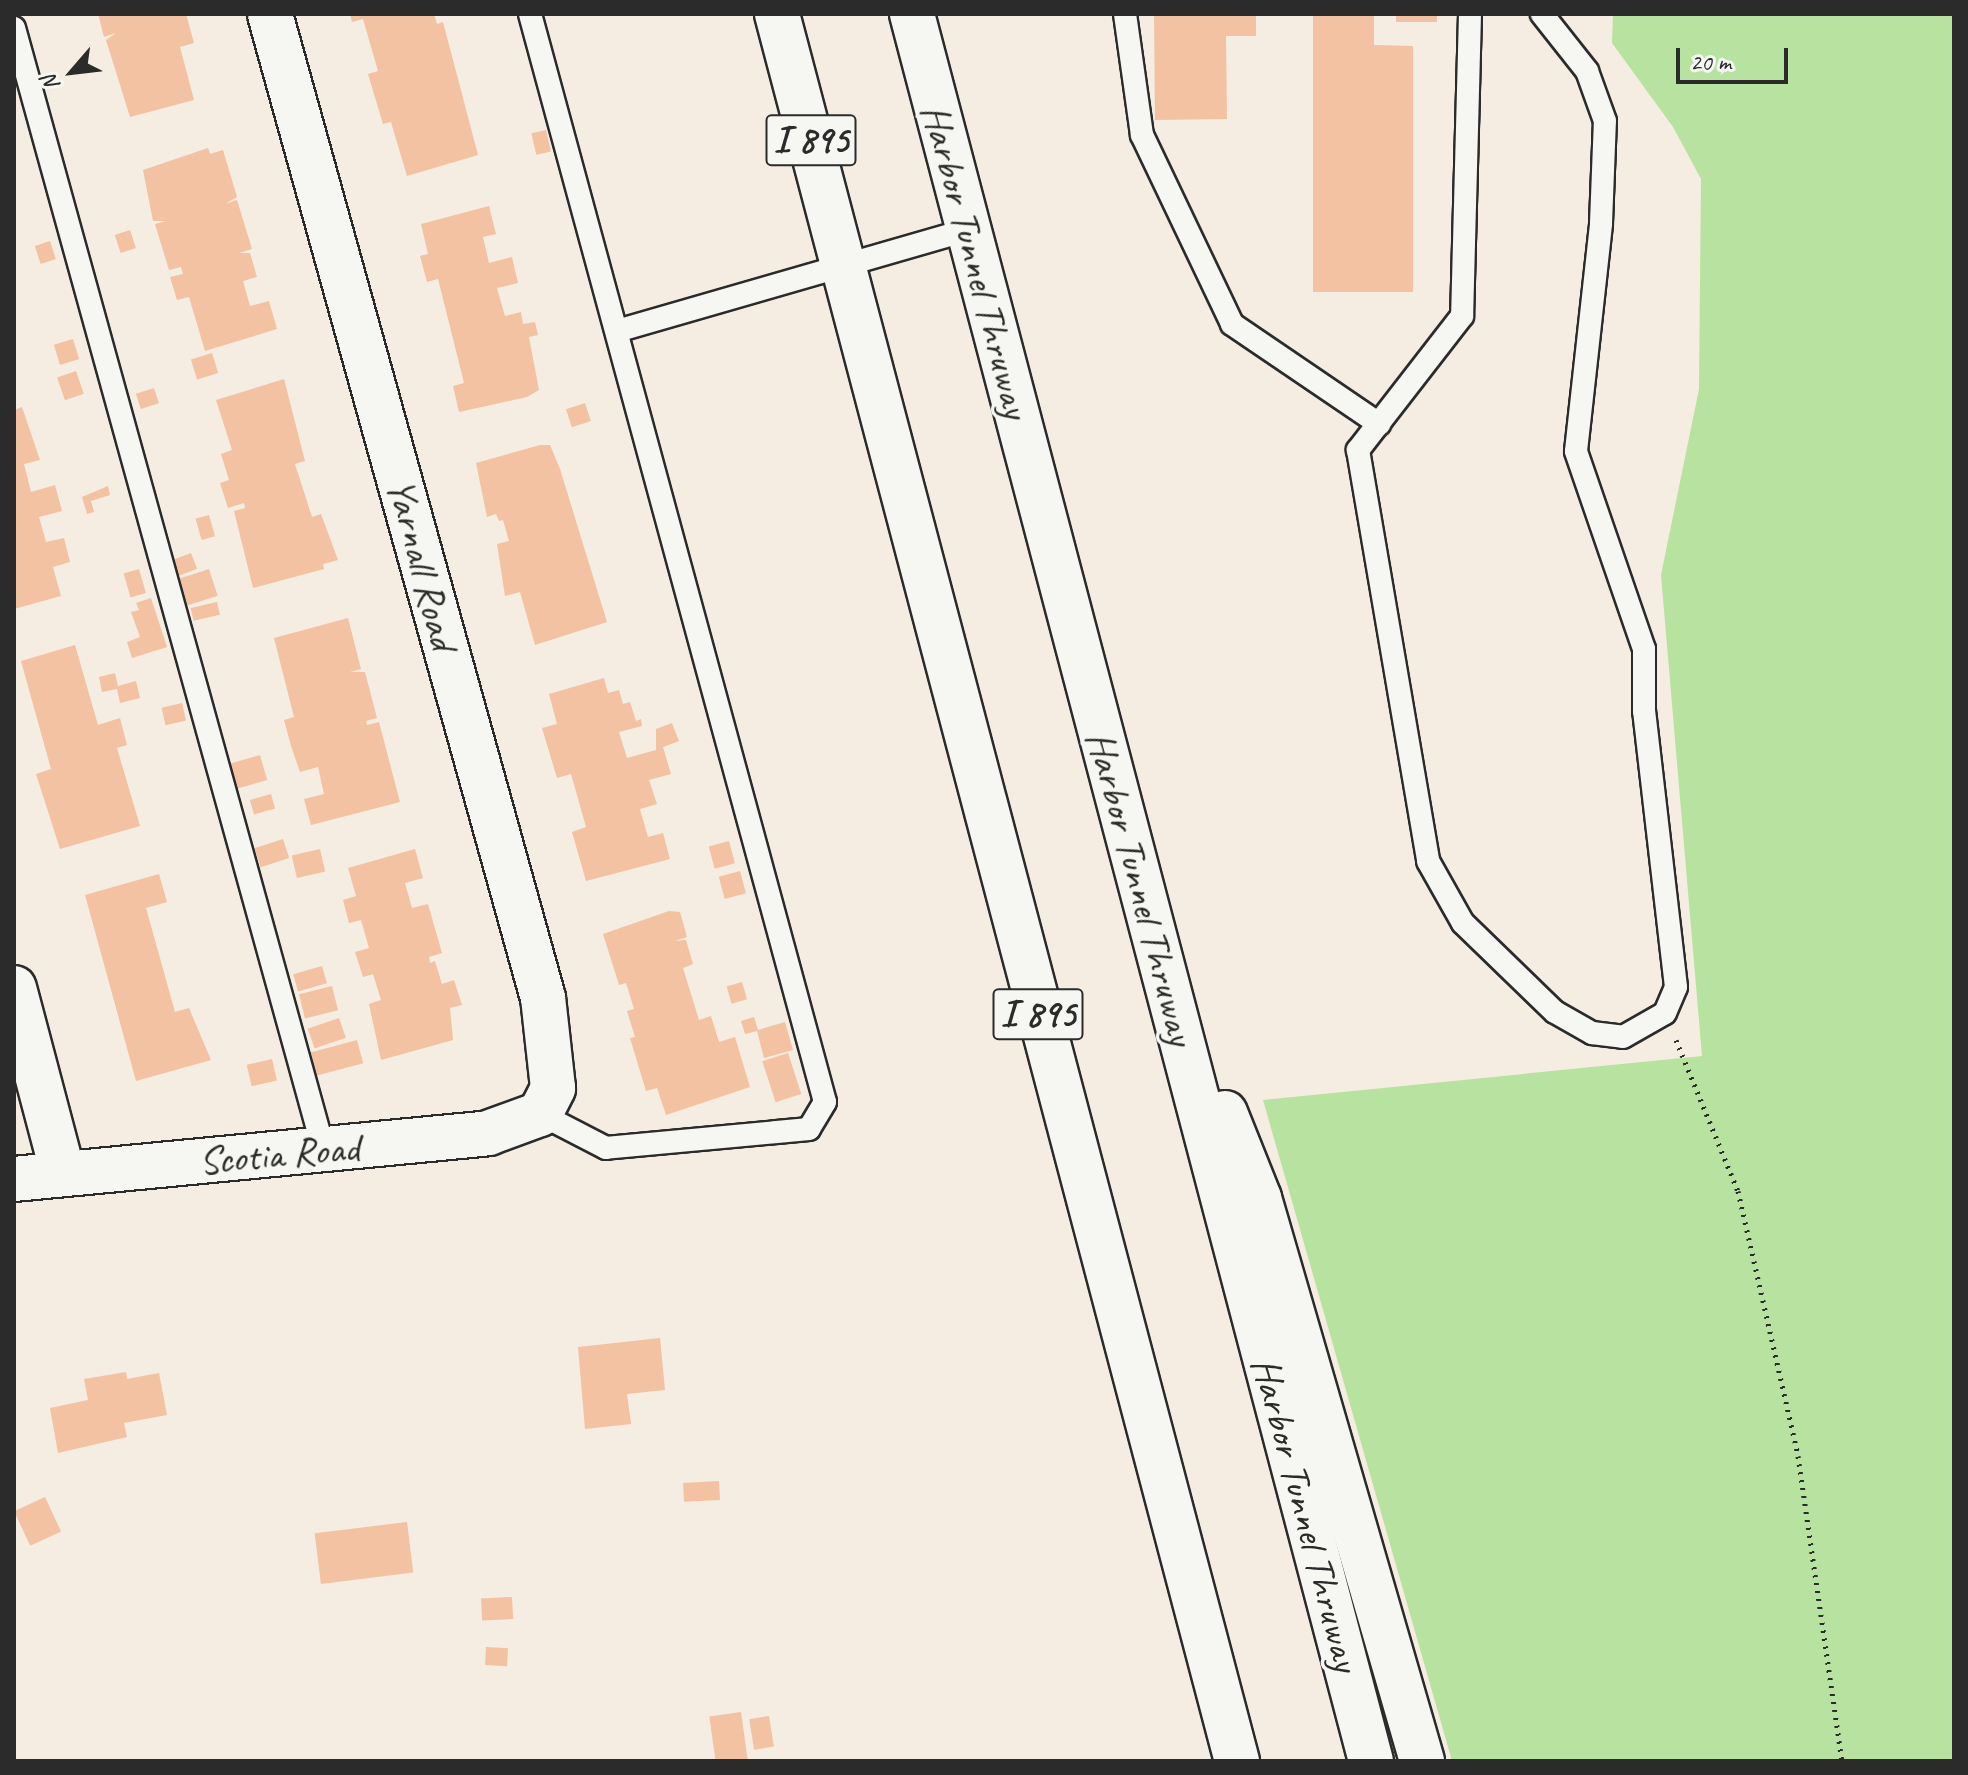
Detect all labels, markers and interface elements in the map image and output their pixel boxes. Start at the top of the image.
north arrow [32,32,112,112]
scale bar [1680,32,1792,82]
text: 20 m [1690,47,1731,77]
text: N [35,71,66,96]
street label: Harbor Tunnel Thruway [911,99,1041,423]
road number: I 895 [765,106,857,174]
street label: Yarnall Road [376,474,468,654]
street label: Harbor Tunnel Thruway [1076,726,1206,1050]
road number: I 895 [992,980,1084,1048]
street label: Scotia Road [197,1123,361,1185]
street label: Harbor Tunnel Thruway [1241,1352,1371,1676]

